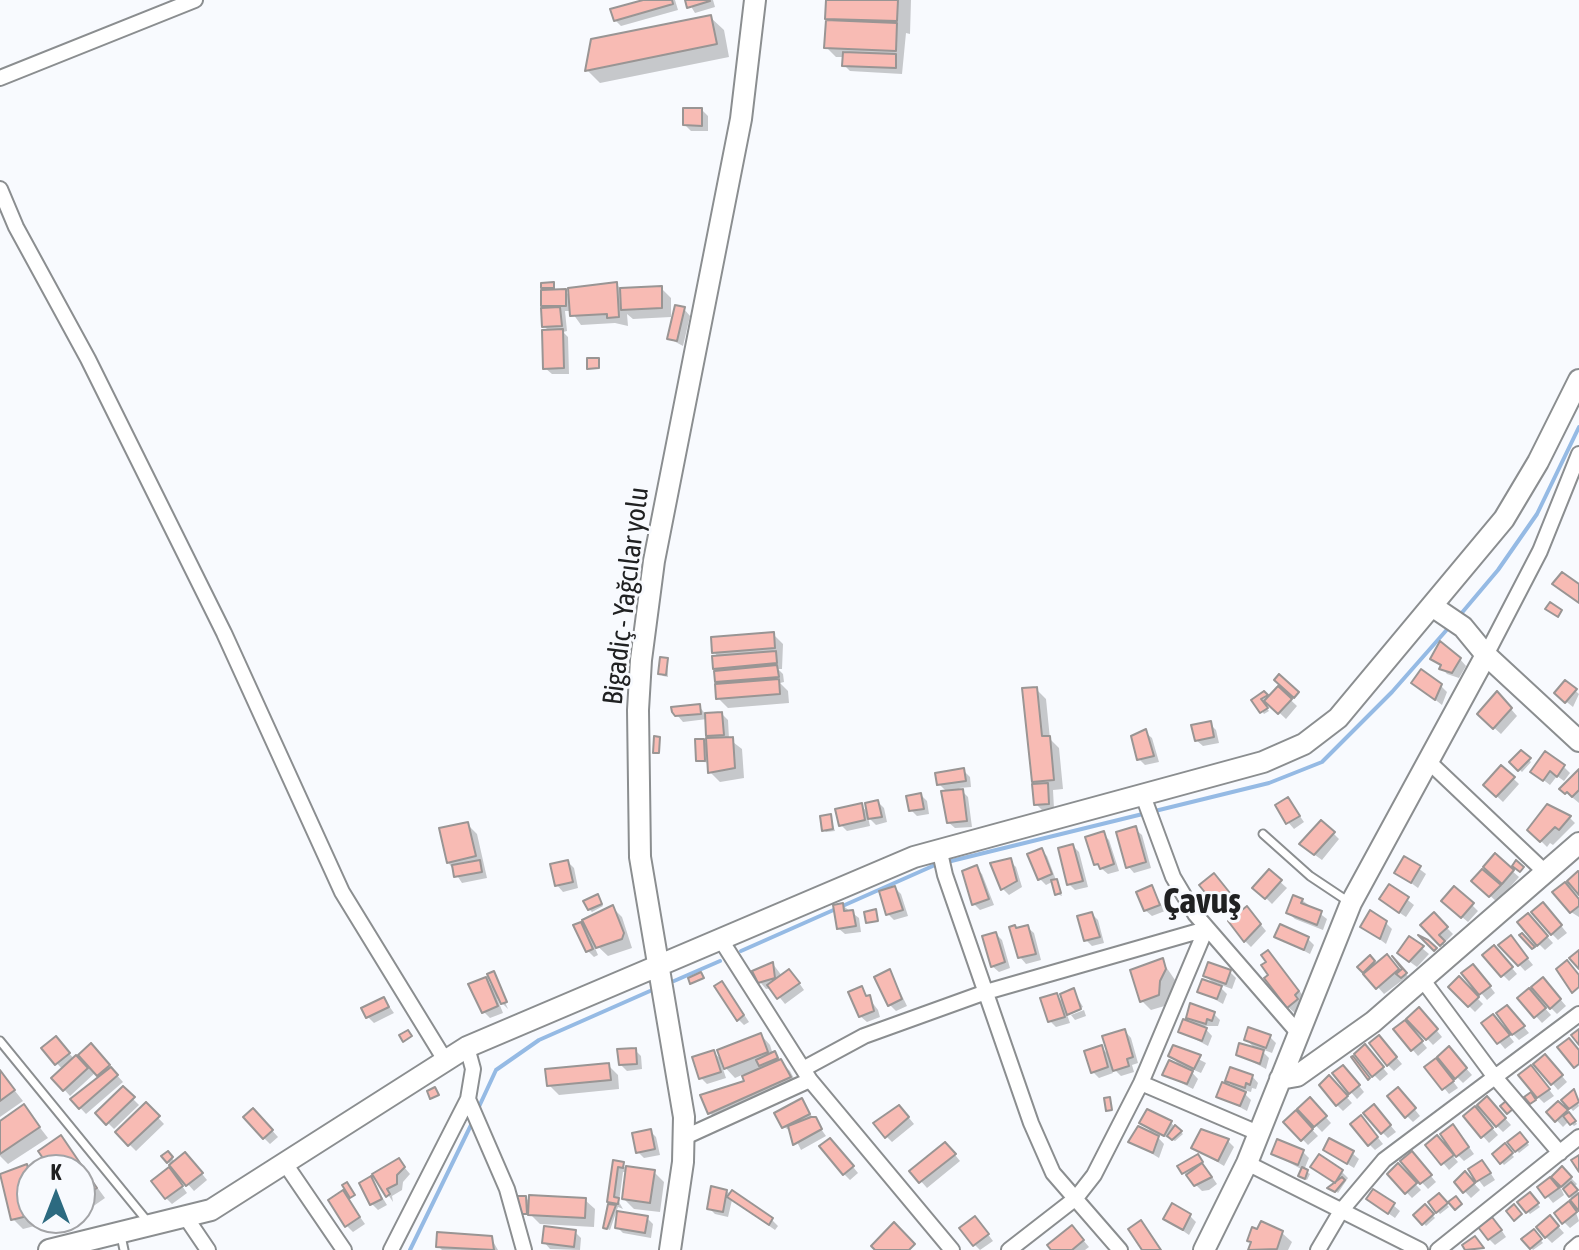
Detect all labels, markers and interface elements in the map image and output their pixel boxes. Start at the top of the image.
street label: Bigadiç - Yağcılar yolu [596,485,656,707]
district label: Çavuş [1163,880,1241,924]
north arrow [16,1154,96,1234]
text: K [51,1159,61,1185]

